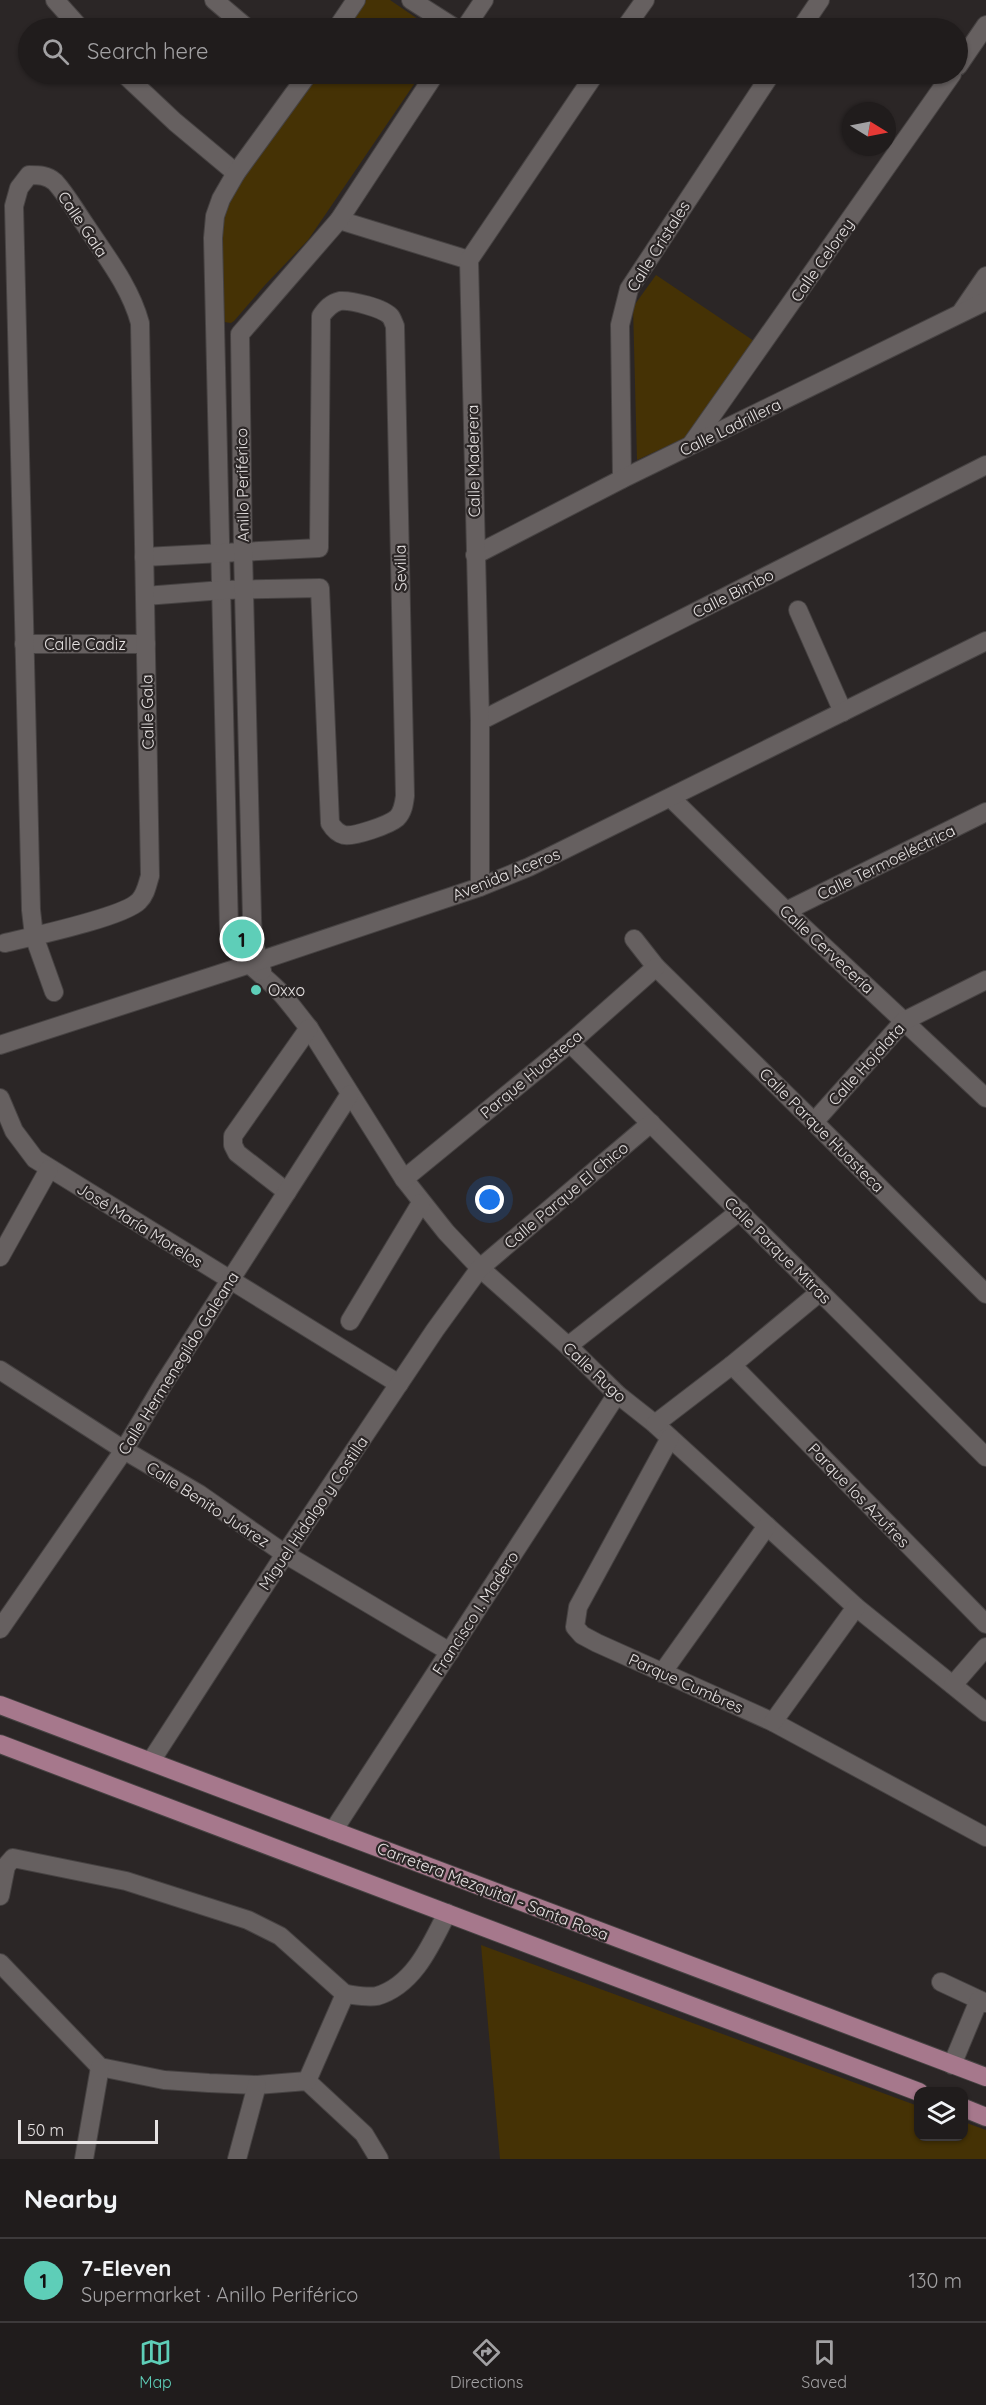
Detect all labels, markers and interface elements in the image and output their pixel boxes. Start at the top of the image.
search box [18,18,968,84]
icon: search [39,35,72,68]
text: Search here [87,37,208,65]
north arrow [842,102,896,156]
street label: Calle Gala [54,187,112,261]
street label: Calle Cristales [622,197,694,295]
street label: Calle Celorey [786,214,858,306]
street label: Calle Ladrillera [676,394,784,460]
street label: Calle Maderera [462,404,484,518]
street label: Anillo Periférico [231,428,253,542]
street label: Sevilla [390,544,410,592]
street label: Calle Bimbo [689,564,777,622]
street label: Calle Cadiz [44,634,126,654]
street label: Calle Gala [136,674,158,750]
street label: Calle Termoeléctrica [814,820,958,904]
street label: Avenida Aceros [449,843,563,905]
street label: Calle Cervecería [776,900,878,998]
pin: 1 [222,916,262,962]
place label: Oxxo [268,980,305,1000]
marker: Oxxo [249,983,263,997]
street label: Calle Hojalata [824,1018,908,1110]
street label: Parque Huasteca [476,1025,586,1123]
street label: Calle Parque Huasteca [755,1063,889,1197]
street label: Calle Parque El Chico [500,1137,632,1253]
street label: José María Morelos [73,1178,207,1272]
your location [475,1185,504,1214]
street label: Calle Parque Mitras [720,1192,836,1308]
street label: Calle Hermenegildo Galeana [113,1268,243,1458]
street label: Calle Rugo [559,1338,631,1406]
street label: Miguel Hidalgo y Costilla [254,1432,372,1594]
street label: Parque los Azufres [804,1439,914,1551]
street label: Calle Benito Juárez [143,1457,273,1551]
street label: Francisco I. Madero [427,1547,523,1679]
street label: Parque Cumbres [626,1649,746,1717]
street label: Carretera Mezquital - Santa Rosa [374,1838,612,1944]
map controls [914,2087,968,2141]
button: layers [914,2087,968,2141]
scale bar [18,2117,158,2144]
text: 50 m [27,2120,64,2140]
text: Nearby [24,2182,118,2215]
text: 7-Eleven [81,2254,171,2282]
text: 1 [40,2268,47,2293]
text: 130 m [909,2268,962,2293]
text: Supermarket · Anillo Periférico [81,2282,358,2307]
tab: Map [139,2336,172,2392]
tab: Directions [450,2336,523,2392]
tab: Saved [801,2336,847,2392]

